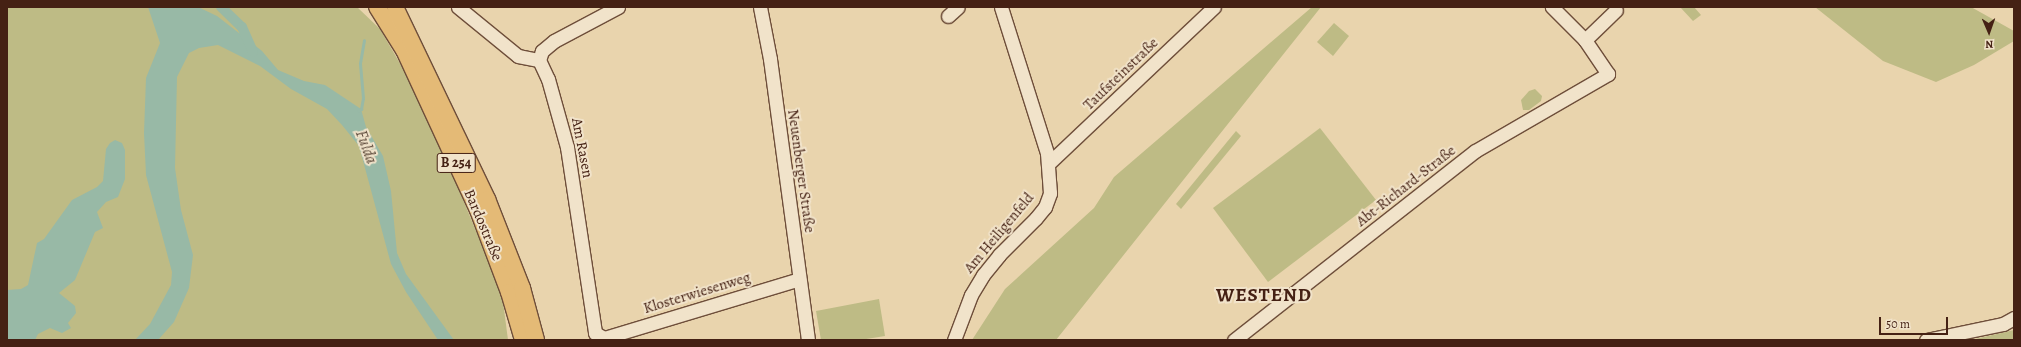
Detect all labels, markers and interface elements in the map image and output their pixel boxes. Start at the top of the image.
north arrow [1969,12,2009,52]
street label: Taufsteinstraße [1080,34,1162,114]
text: N [1985,37,1994,52]
street label: Neuenberger Straße [783,108,819,234]
street label: Am Rasen [567,116,597,180]
water label: Fulda [351,128,381,166]
street label: Abt-Richard-Straße [1353,142,1459,230]
road number: B 254 [436,151,476,175]
street label: Bardostraße [460,186,506,264]
street label: Am Heiligenfeld [960,189,1038,277]
street label: Klosterwiesenweg [641,268,753,318]
district label: WESTEND [1216,285,1312,307]
scale bar [1881,309,1950,335]
text: 50 m [1886,316,1910,332]

